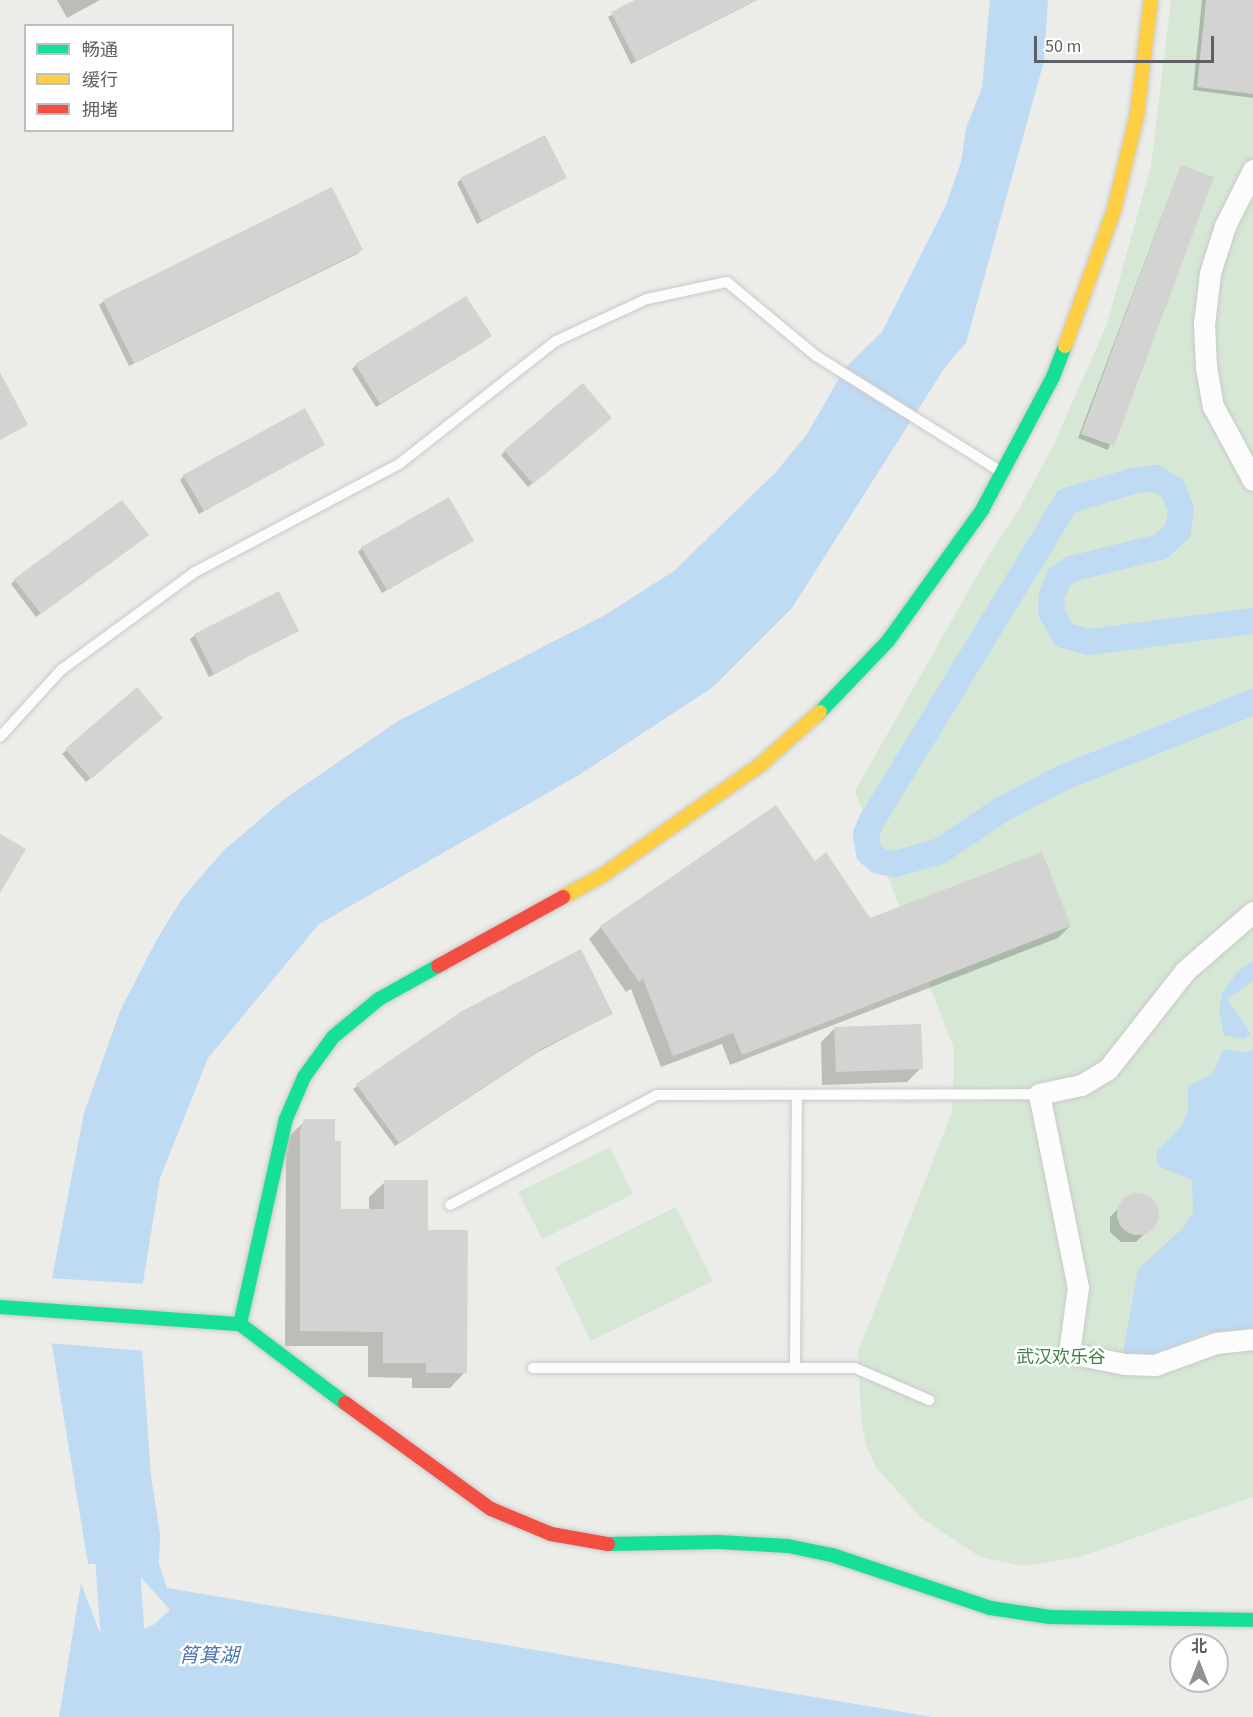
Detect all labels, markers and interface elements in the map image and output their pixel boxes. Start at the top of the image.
legend [24,24,234,132]
scale bar [1037,24,1217,62]
text: 50 m [1045,34,1081,59]
text: 畅通 [82,38,118,63]
text: 缓行 [82,68,118,93]
text: 拥堵 [82,98,118,123]
park label: 武汉欢乐谷 [1016,1347,1106,1369]
north arrow [1169,1633,1229,1693]
text: 北 [1191,1636,1207,1658]
water label: 筲箕湖 [179,1644,239,1668]

